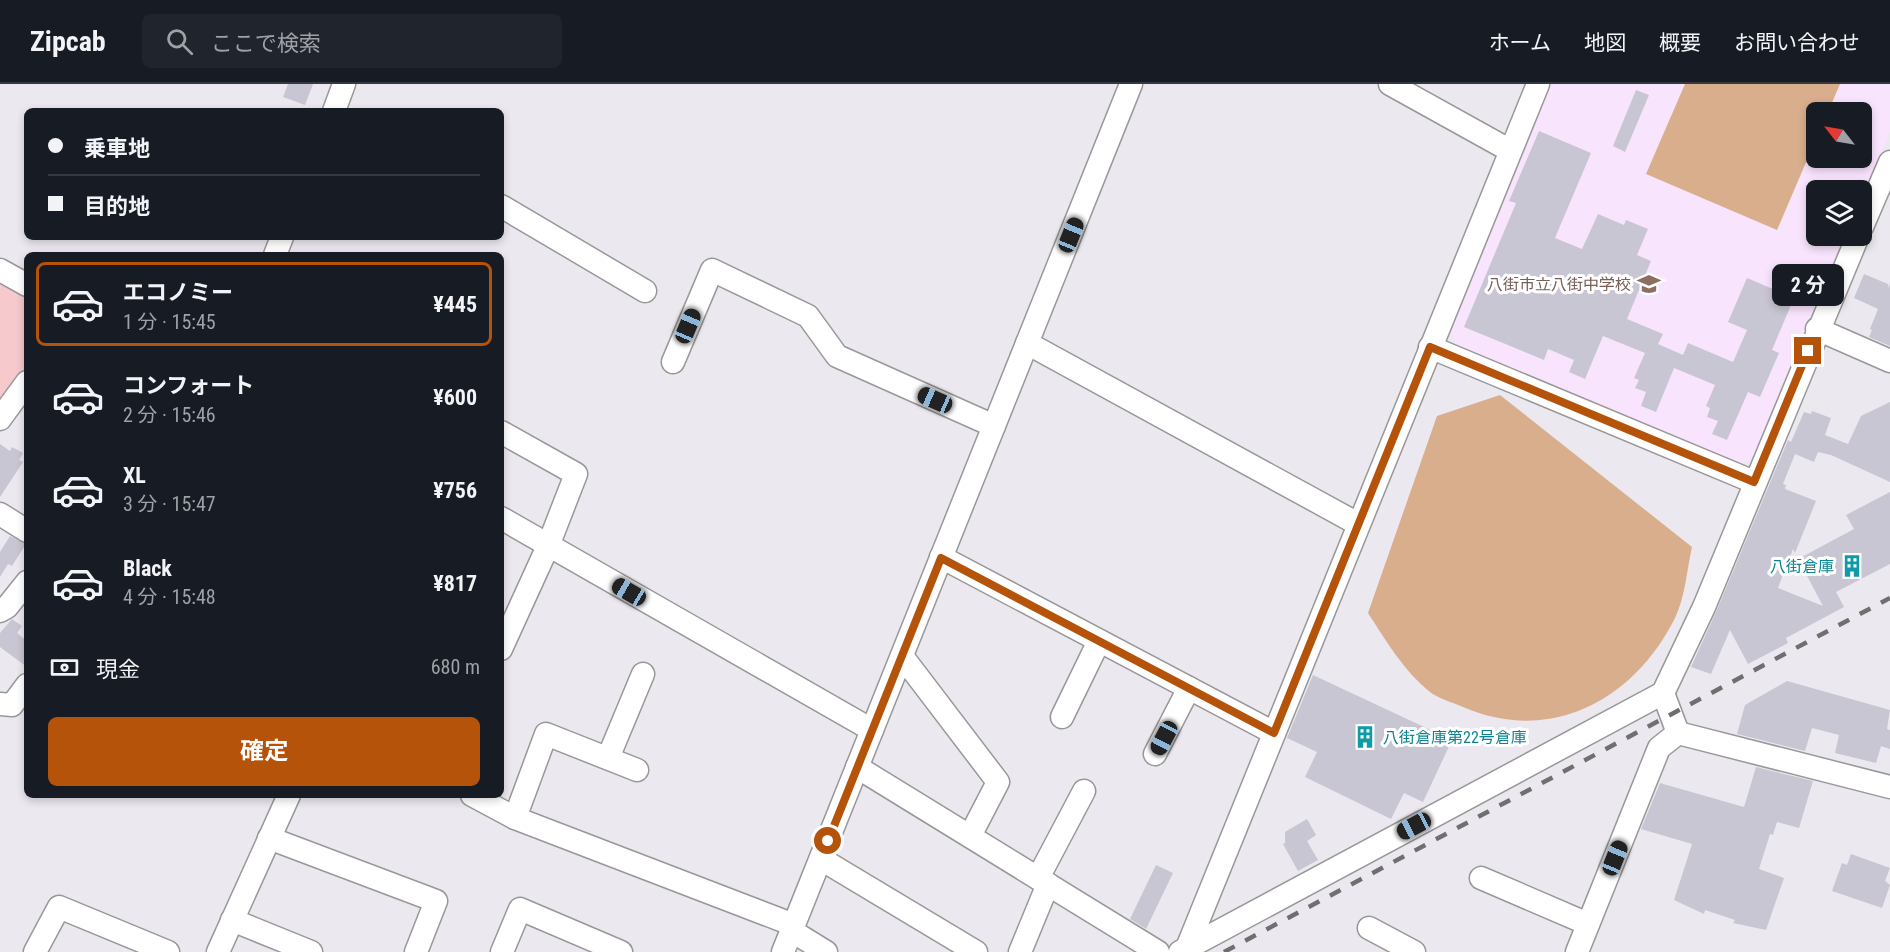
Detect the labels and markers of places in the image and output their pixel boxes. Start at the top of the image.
school or university icon: 八街市立八街中学校 [1636,271,1662,297]
place label: 八街市立八街中学校 [1487,275,1631,294]
building icon: 八街倉庫 [1839,553,1865,579]
place label: 八街倉庫 [1770,557,1834,576]
building icon: 八街倉庫第22号倉庫 [1352,724,1378,750]
place label: 八街倉庫第22号倉庫 [1383,728,1527,747]

